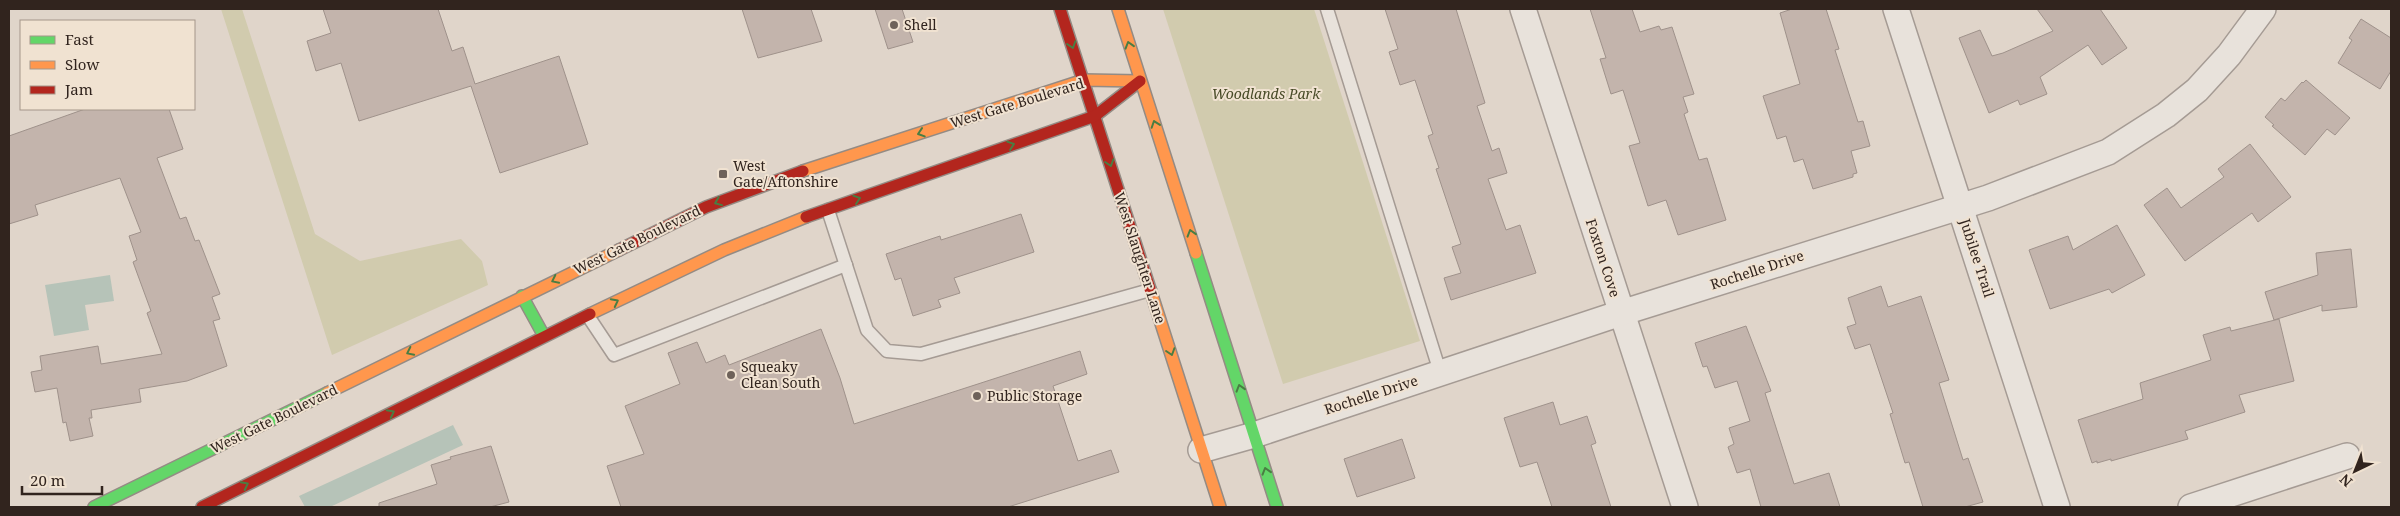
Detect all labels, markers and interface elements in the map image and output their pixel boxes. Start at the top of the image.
place label: Shell [904,15,937,34]
marker: Shell [888,19,900,31]
legend [20,20,195,110]
text: Fast [65,29,94,49]
one-way arrow [1066,40,1076,48]
one-way arrow [1124,41,1134,50]
text: Slow [65,54,99,74]
street label: West Gate Boulevard [947,73,1087,132]
text: Jam [64,79,93,99]
park label: Woodlands Park [1212,84,1321,103]
one-way arrow [1151,120,1161,129]
one-way arrow [917,127,926,137]
one-way arrow [1006,141,1014,151]
place label: West Gate/Aftonshire [733,156,838,191]
one-way arrow [1104,158,1114,166]
marker: West Gate/Aftonshire [717,168,729,180]
street label: West Slaughter Lane [1110,190,1171,326]
one-way arrow [853,195,861,205]
one-way arrow [714,196,723,206]
street label: West Gate Boulevard [570,200,704,279]
street label: Jubilee Trail [1956,215,1999,300]
street label: Foxton Cove [1582,216,1625,300]
one-way arrow [1187,229,1197,238]
street label: Rochelle Drive [1708,245,1806,294]
one-way arrow [551,274,560,284]
one-way arrow [610,298,619,308]
one-way arrow [406,345,415,355]
one-way arrow [1165,348,1175,356]
place label: Squeaky Clean South [741,357,820,392]
marker: Squeaky Clean South [725,369,737,381]
street label: Rochelle Drive [1322,370,1420,419]
street label: West Gate Boulevard [207,379,341,458]
one-way arrow [1235,384,1245,393]
place label: Public Storage [987,386,1082,405]
marker: Public Storage [971,390,983,402]
one-way arrow [386,409,395,419]
north arrow [2330,446,2380,496]
scale bar [22,464,102,496]
one-way arrow [1261,467,1271,476]
text: 20 m [30,470,65,490]
text: N [2335,470,2356,492]
one-way arrow [240,482,249,492]

